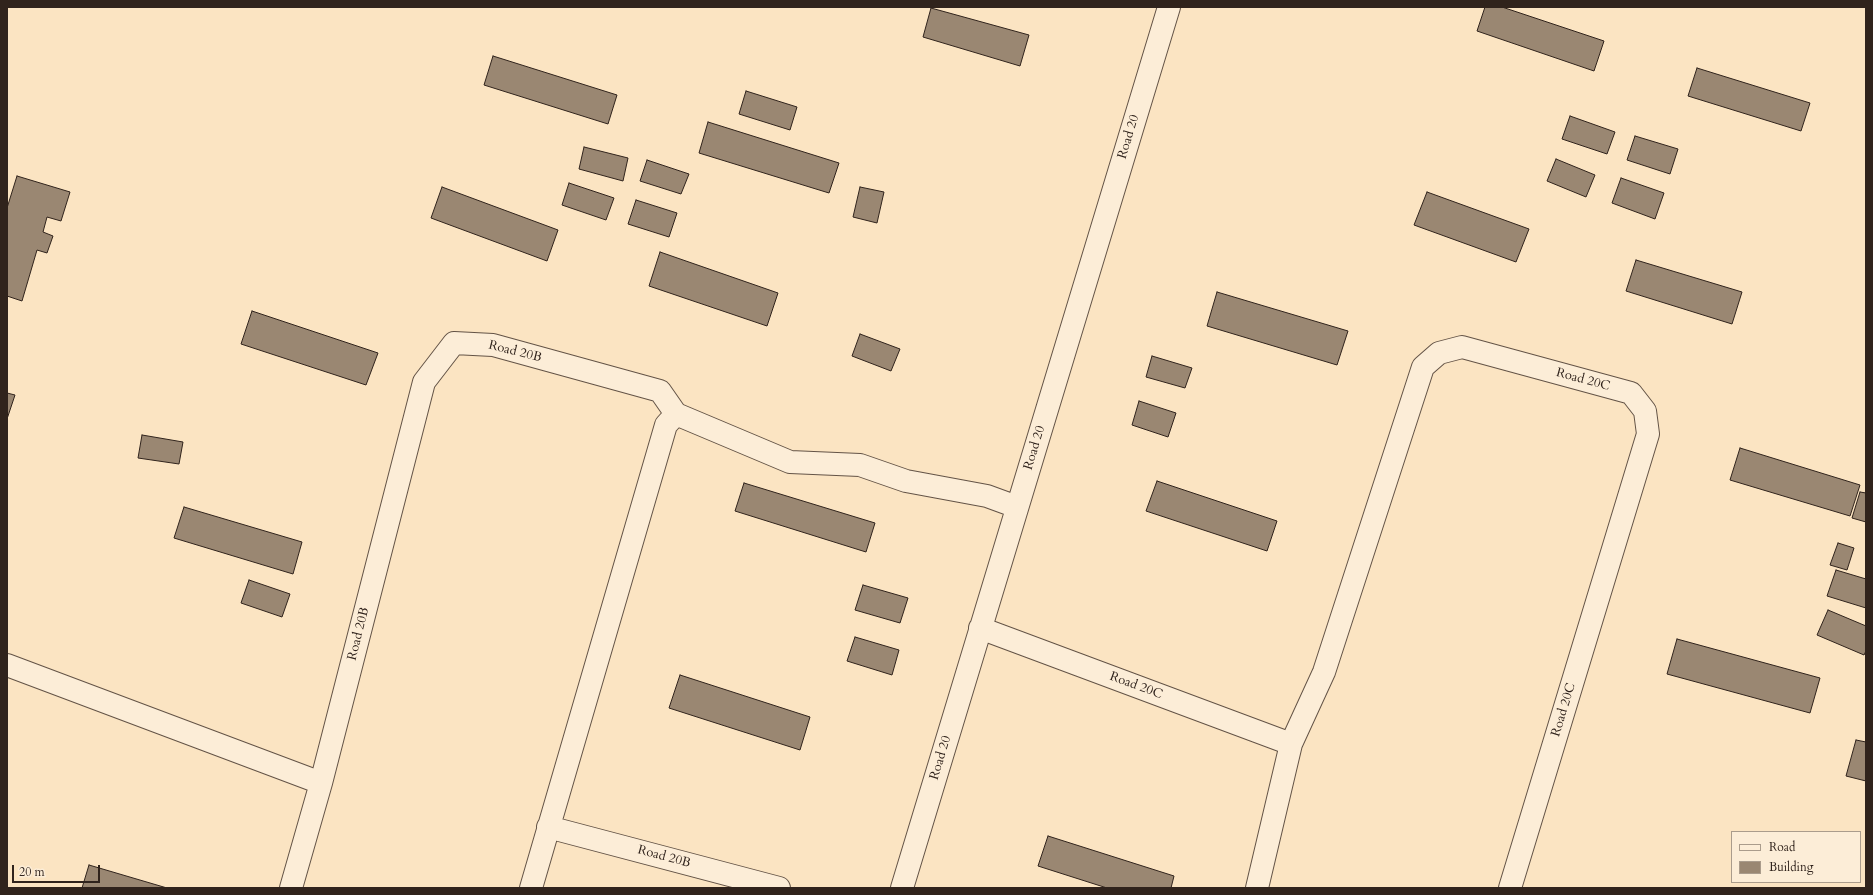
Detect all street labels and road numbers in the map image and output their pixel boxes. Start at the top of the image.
street label: Road 20 [1115,113,1143,161]
street label: Road 20B [487,338,543,366]
street label: Road 20C [1554,365,1612,395]
street label: Road 20 [1021,424,1049,472]
street label: Road 20B [345,606,373,662]
street label: Road 20C [1107,669,1165,703]
street label: Road 20C [1548,681,1580,739]
street label: Road 20 [927,734,955,782]
street label: Road 20B [636,842,692,872]

